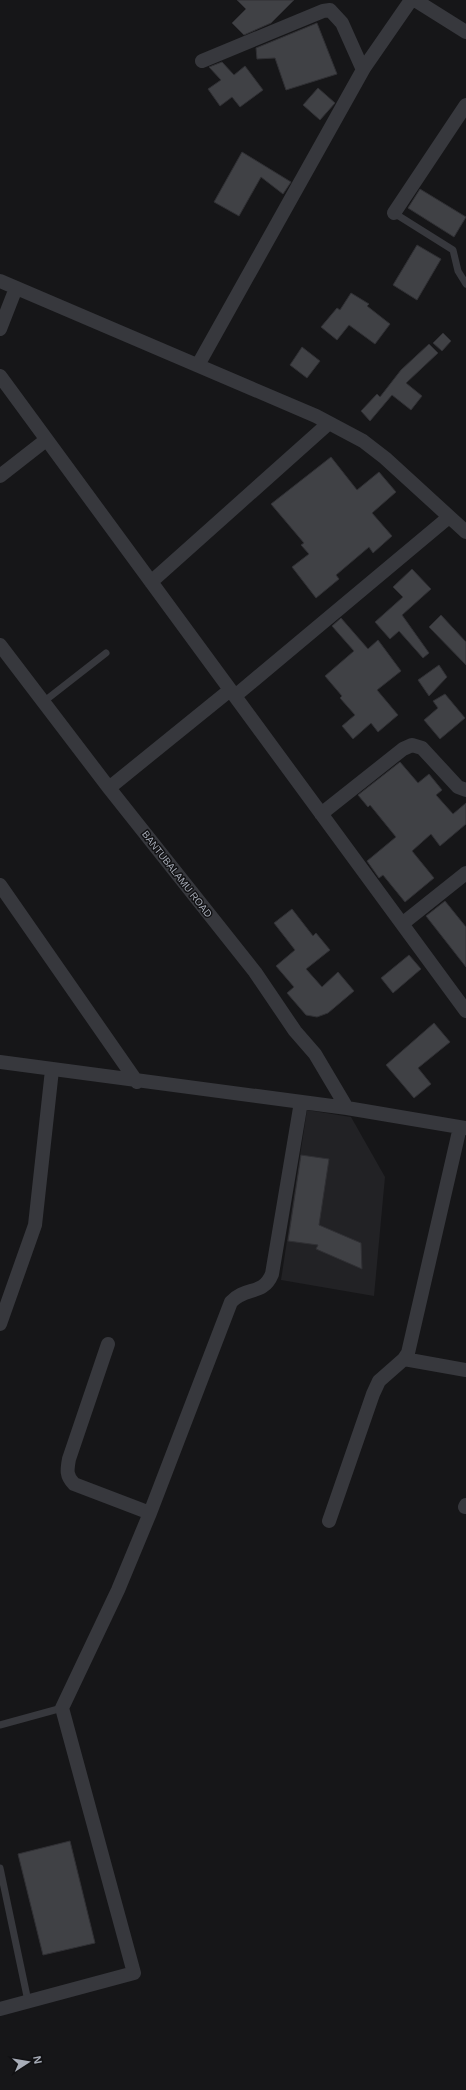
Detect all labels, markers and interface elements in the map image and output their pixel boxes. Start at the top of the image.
street label: BANTUBALAMU ROAD [140,829,214,919]
north arrow [8,2042,48,2082]
text: N [31,2055,44,2065]

